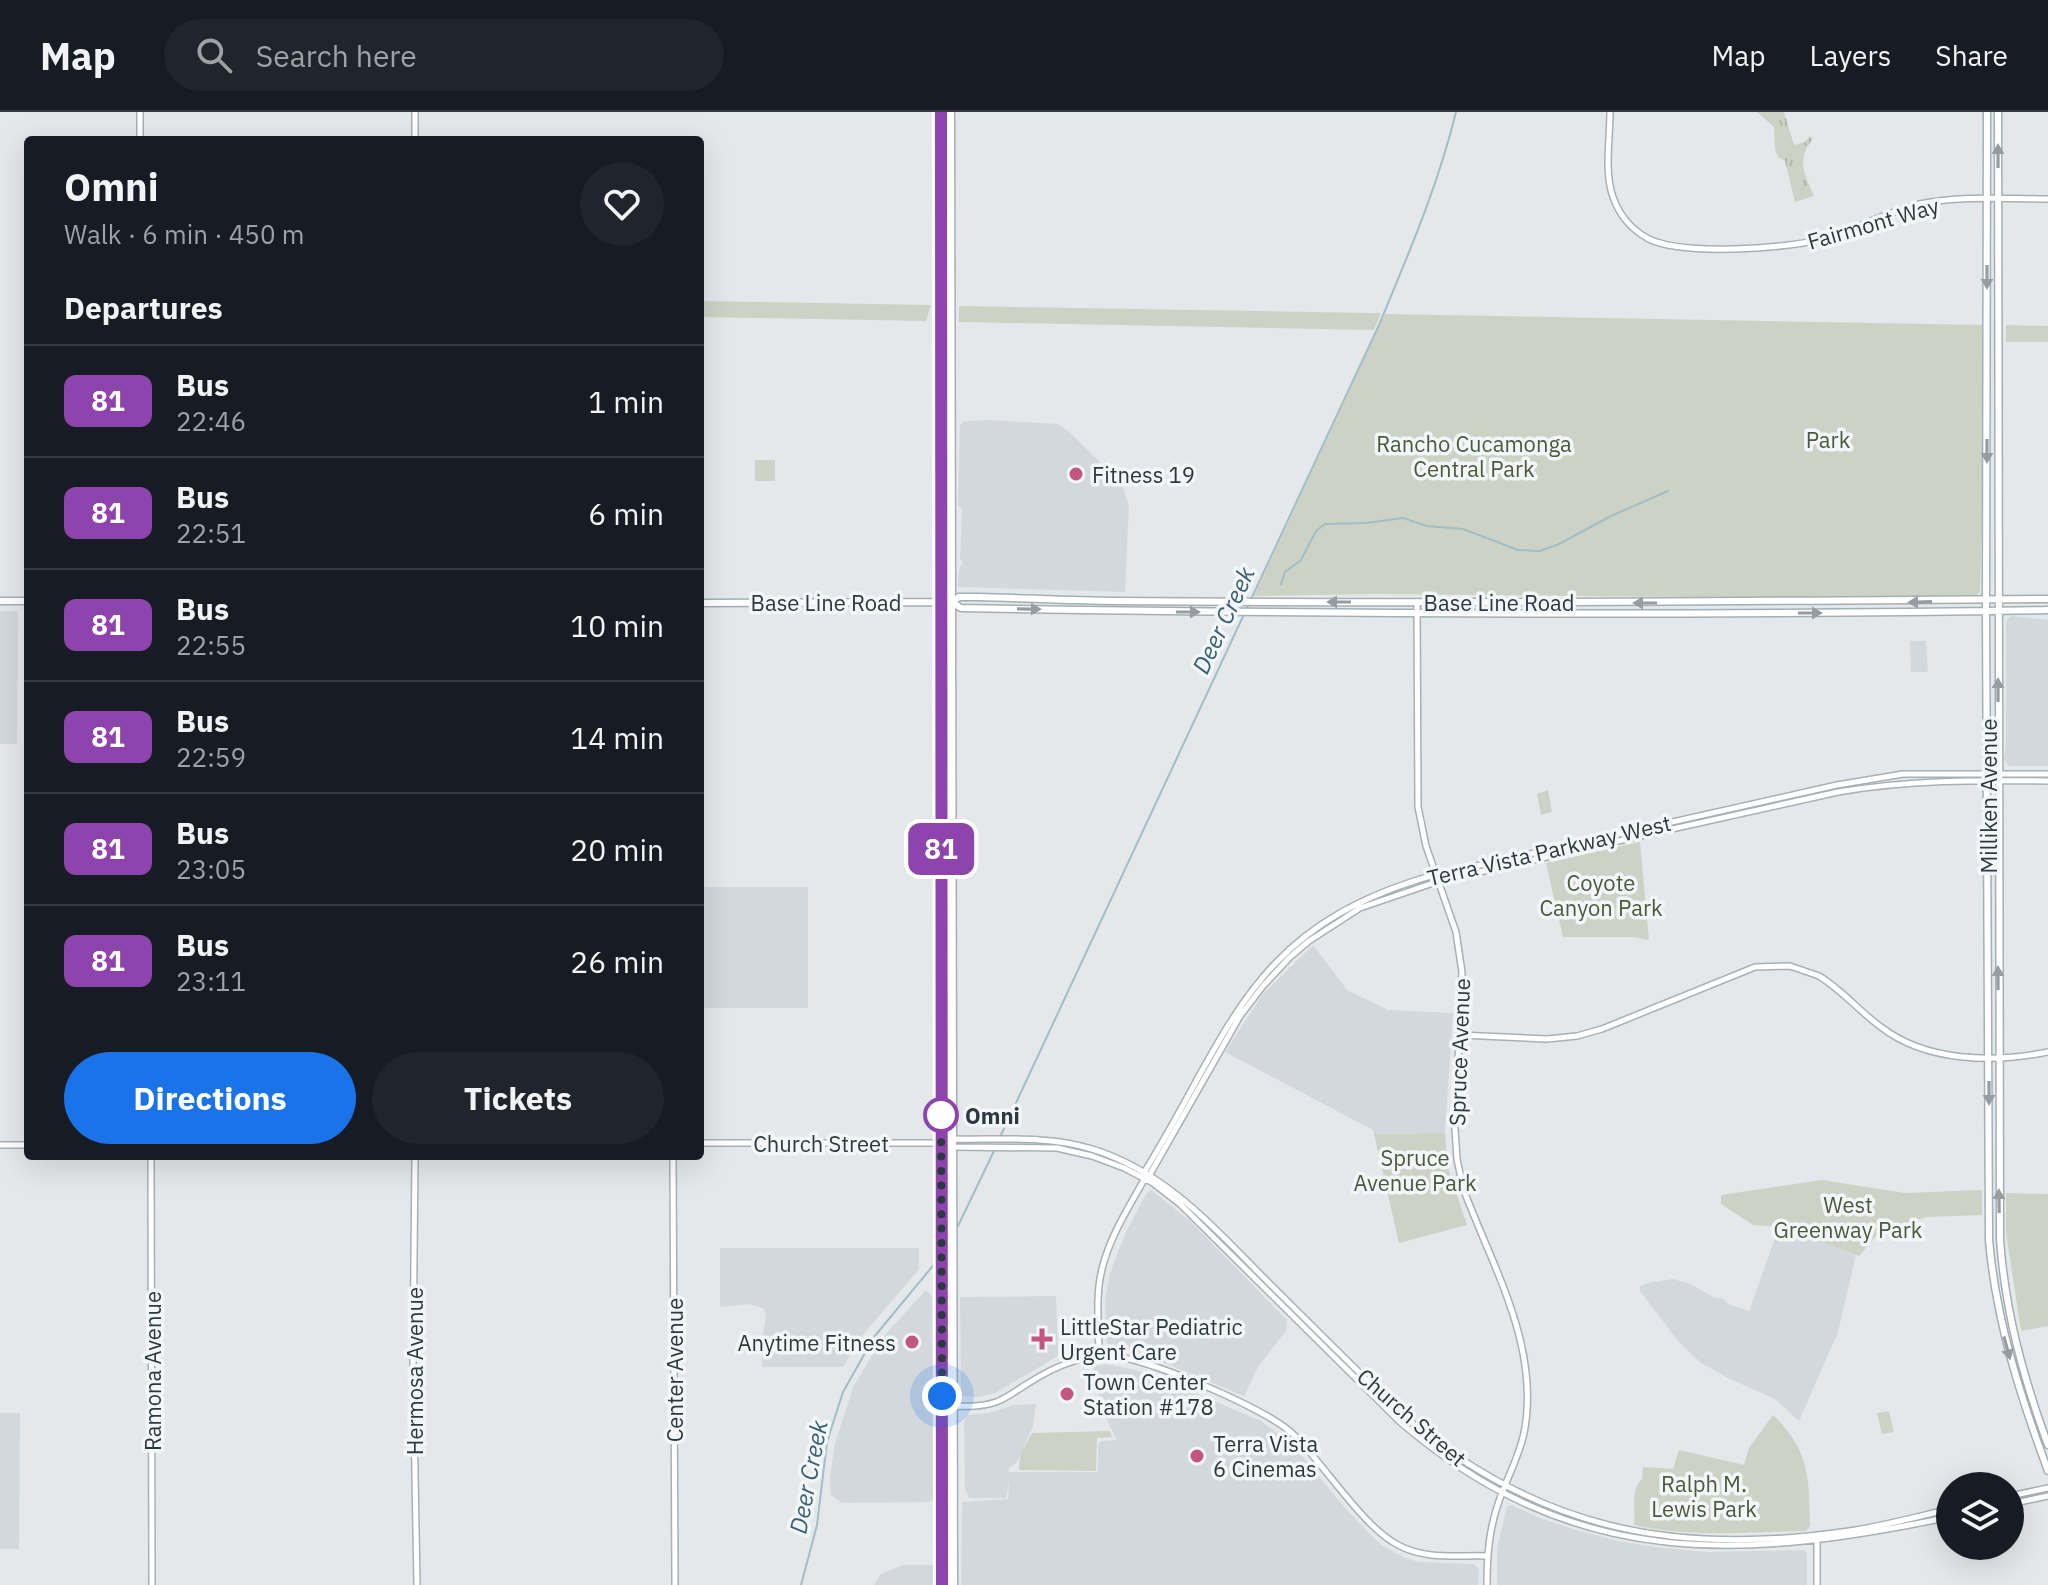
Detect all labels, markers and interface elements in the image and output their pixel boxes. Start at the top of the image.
search box [164,19,724,91]
text: Map [40,31,116,80]
icon: search [192,33,236,77]
text: Search here [256,36,417,75]
text: Map [1711,37,1765,74]
text: Layers [1809,37,1891,74]
text: Share [1935,37,2008,74]
one-way arrow [1992,143,2004,168]
text: Omni [64,162,159,211]
button: heart [580,162,664,246]
street label: Fairmont Way [1804,190,1942,256]
text: Walk · 6 min · 450 m [64,217,304,251]
one-way arrow [1981,265,1993,290]
text: Departures [64,288,223,327]
text: Bus [176,365,229,404]
text: 81 [91,382,125,419]
text: 1 min [588,382,664,421]
text: 22:46 [176,404,246,438]
park label: Park [1806,425,1851,454]
park label: Rancho Cucamonga Central Park [1376,429,1572,483]
one-way arrow [1981,439,1993,464]
place label: Fitness 19 [1092,460,1195,489]
marker: Fitness 19 [1067,465,1085,483]
text: Bus [176,477,229,516]
text: 81 [91,494,125,531]
text: 6 min [588,494,664,533]
text: 22:51 [176,516,246,550]
water label: Deer Creek [1184,561,1262,679]
street label: Base Line Road [751,588,901,617]
street label: Base Line Road [1424,588,1574,617]
text: Bus [176,589,229,628]
one-way arrow [1907,595,1932,608]
one-way arrow [1326,596,1351,608]
one-way arrow [1632,596,1657,609]
one-way arrow [1017,603,1042,615]
text: 81 [91,606,125,643]
text: 10 min [570,606,664,645]
one-way arrow [1176,606,1201,618]
one-way arrow [1798,607,1823,619]
text: 22:55 [176,628,246,662]
one-way arrow [1992,677,2004,702]
text: Bus [176,701,229,740]
text: 81 [91,718,125,755]
text: 14 min [570,718,664,757]
street label: Milliken Avenue [1974,718,2003,874]
text: 22:59 [176,740,246,774]
street label: Terra Vista Parkway West [1424,808,1674,892]
text: Bus [176,813,229,852]
line badge: 81 [905,823,977,875]
text: 81 [91,830,125,867]
text: 20 min [570,830,664,869]
text: 81 [924,830,958,867]
text: 23:05 [176,852,246,886]
park label: Coyote Canyon Park [1539,868,1663,922]
text: Bus [176,925,229,964]
text: 81 [91,942,125,979]
text: 26 min [570,942,664,981]
text: 23:11 [176,964,246,998]
one-way arrow [1992,965,2004,990]
street label: Spruce Avenue [1442,978,1476,1126]
button: Directions [64,1052,356,1144]
button: Tickets [372,1052,664,1144]
one-way arrow [1983,1081,1995,1106]
marker: Omni [924,1098,958,1132]
place label: Omni [965,1101,1020,1130]
street label: Church Street [753,1129,889,1158]
park label: Spruce Avenue Park [1353,1143,1477,1197]
one-way arrow [1993,1188,2005,1213]
park label: West Greenway Park [1774,1190,1923,1244]
street label: Hermosa Avenue [400,1287,429,1455]
street label: Ramona Avenue [138,1291,167,1451]
street label: Center Avenue [660,1298,689,1442]
place label: LittleStar Pediatric Urgent Care [1060,1312,1242,1366]
place label: Anytime Fitness [738,1328,896,1357]
marker: LittleStar Pediatric Urgent Care [1031,1328,1053,1350]
marker: Anytime Fitness [903,1333,921,1351]
one-way arrow [2001,1335,2013,1360]
street label: Church Street [1351,1362,1473,1472]
place label: Town Center Station #178 [1083,1367,1214,1421]
your location [922,1376,962,1416]
marker: Town Center Station #178 [1058,1385,1076,1403]
water label: Deer Creek [781,1417,835,1536]
place label: Terra Vista 6 Cinemas [1213,1429,1318,1483]
marker: Terra Vista 6 Cinemas [1188,1447,1206,1465]
park label: Ralph M. Lewis Park [1651,1469,1757,1523]
map controls [1936,1472,2024,1560]
button: layers [1936,1472,2024,1560]

